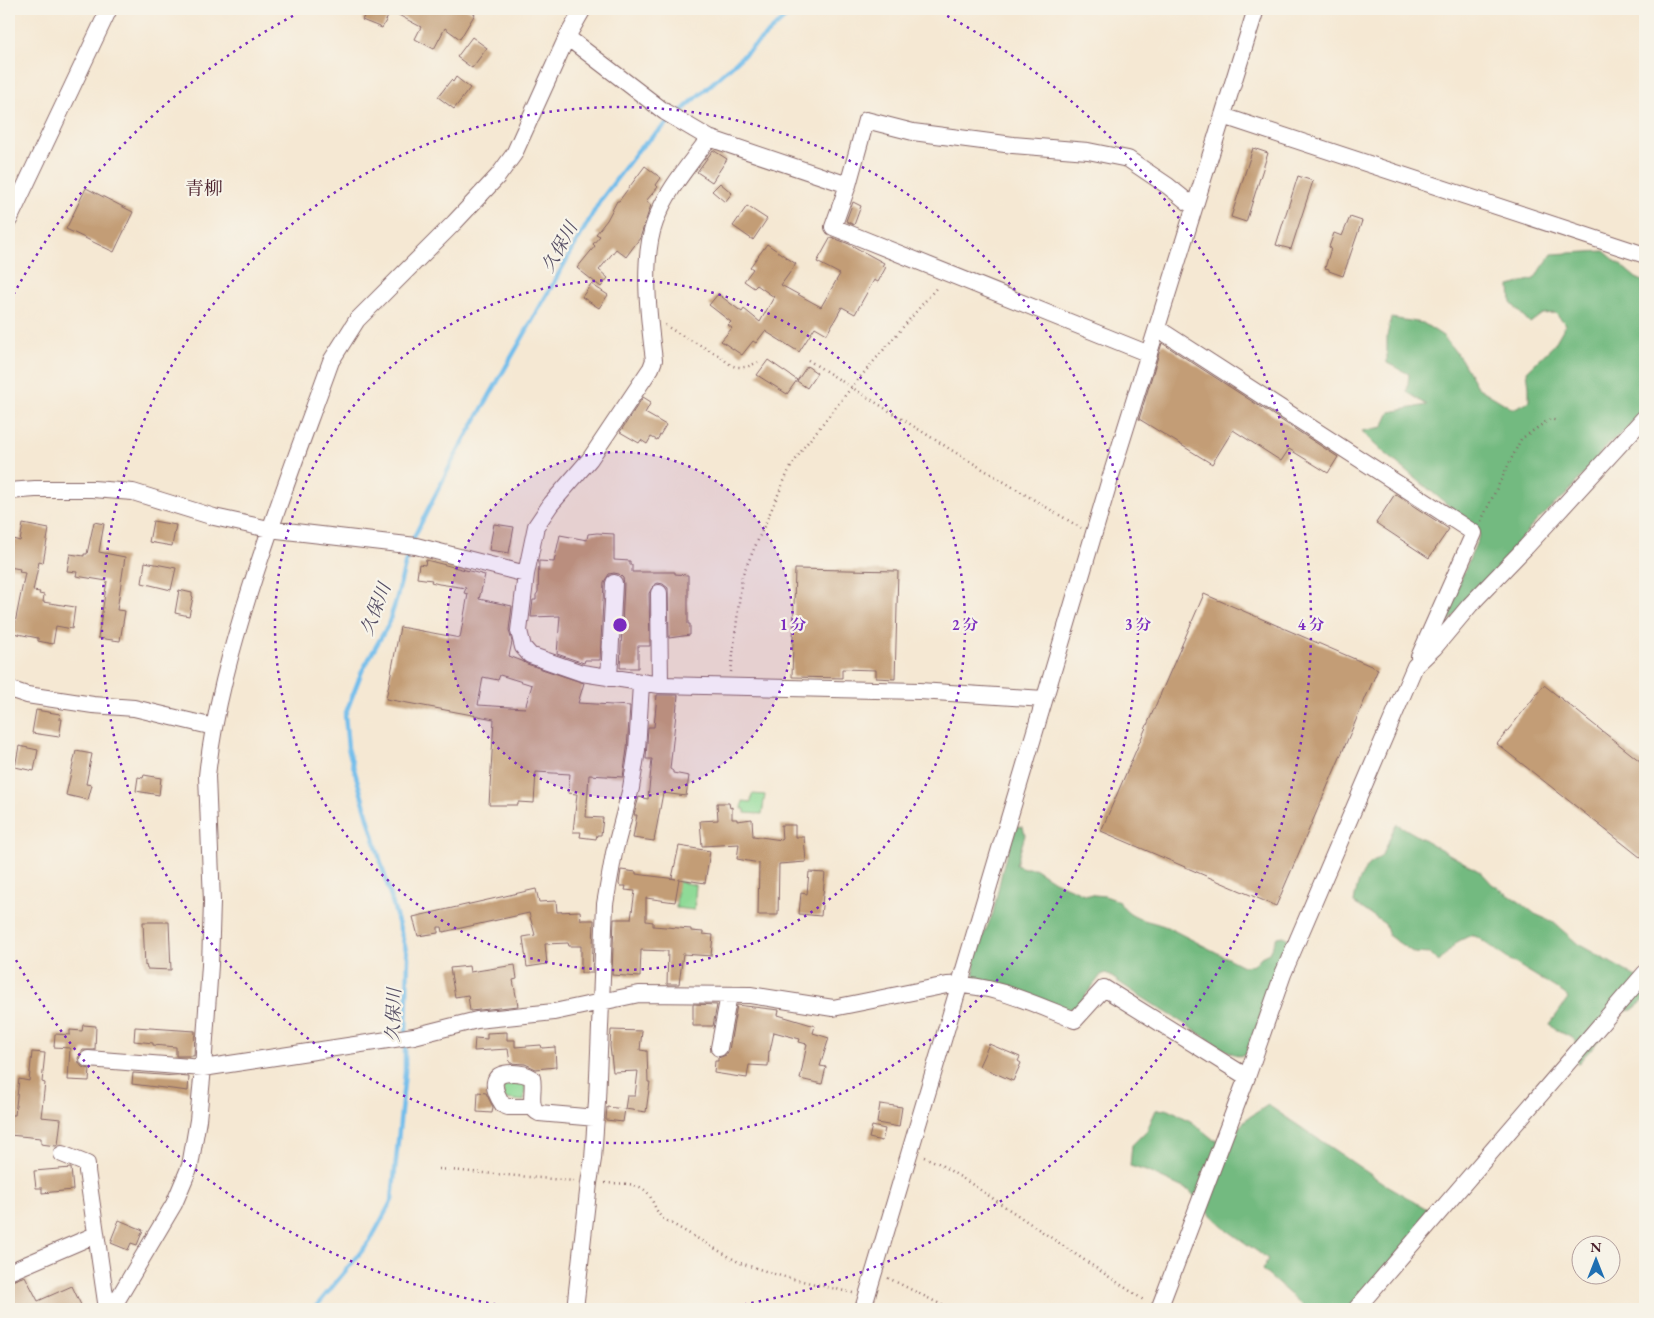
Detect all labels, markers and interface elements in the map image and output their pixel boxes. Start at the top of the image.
district label: 青柳 [185,176,223,201]
water label: 久保川 [536,216,583,276]
water label: 久保川 [355,578,396,638]
text: 1 分 [780,615,806,634]
text: 2 分 [952,615,978,634]
text: 3 分 [1125,615,1151,634]
text: 4 分 [1298,615,1324,634]
centre of rings [611,616,629,634]
water label: 久保川 [381,986,406,1042]
north arrow [1572,1236,1622,1286]
text: N [1590,1238,1602,1256]

